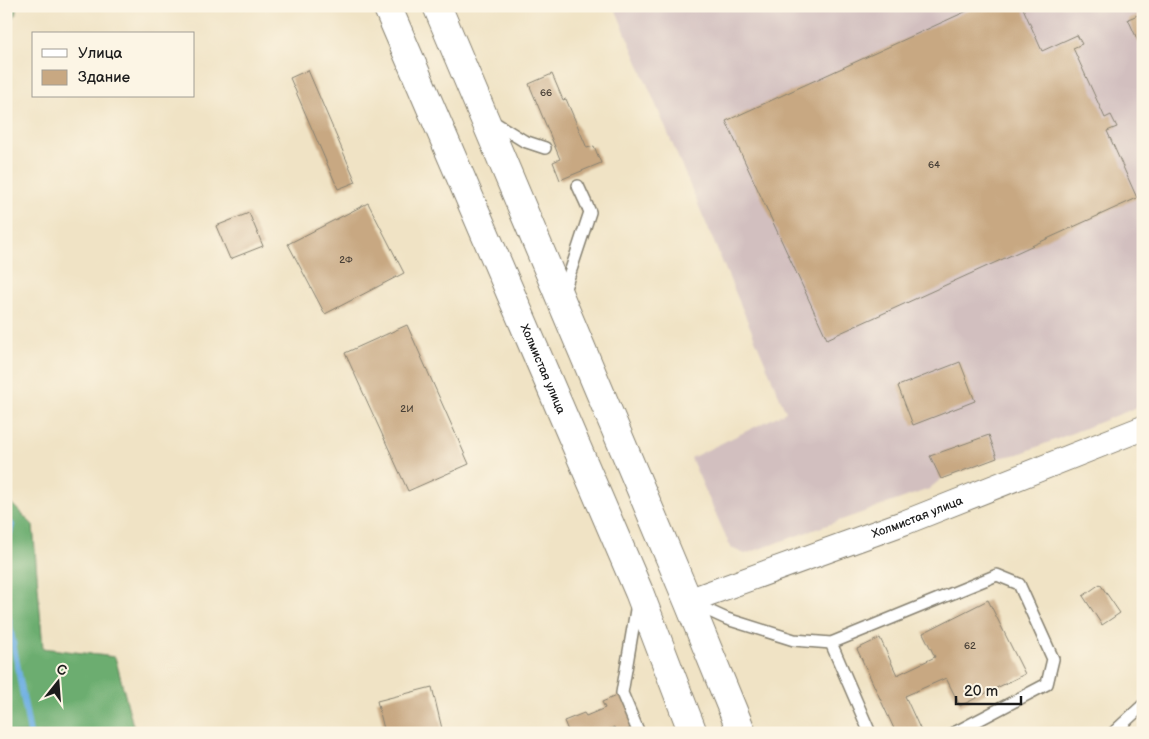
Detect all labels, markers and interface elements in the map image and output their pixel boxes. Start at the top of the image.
legend [32,32,195,98]
text: Улица [78,44,123,63]
text: Здание [78,68,130,87]
house number: 66 [540,87,552,99]
house number: 64 [928,159,940,171]
house number: 2Ф [339,254,353,266]
street label: Холмистая улица [517,322,569,416]
house number: 2И [400,403,414,415]
street label: Холмистая улица [870,493,965,542]
house number: 62 [964,640,976,652]
north arrow [32,656,82,706]
text: С [55,660,69,680]
scale bar [956,674,1022,706]
text: 20 m [964,682,998,701]

